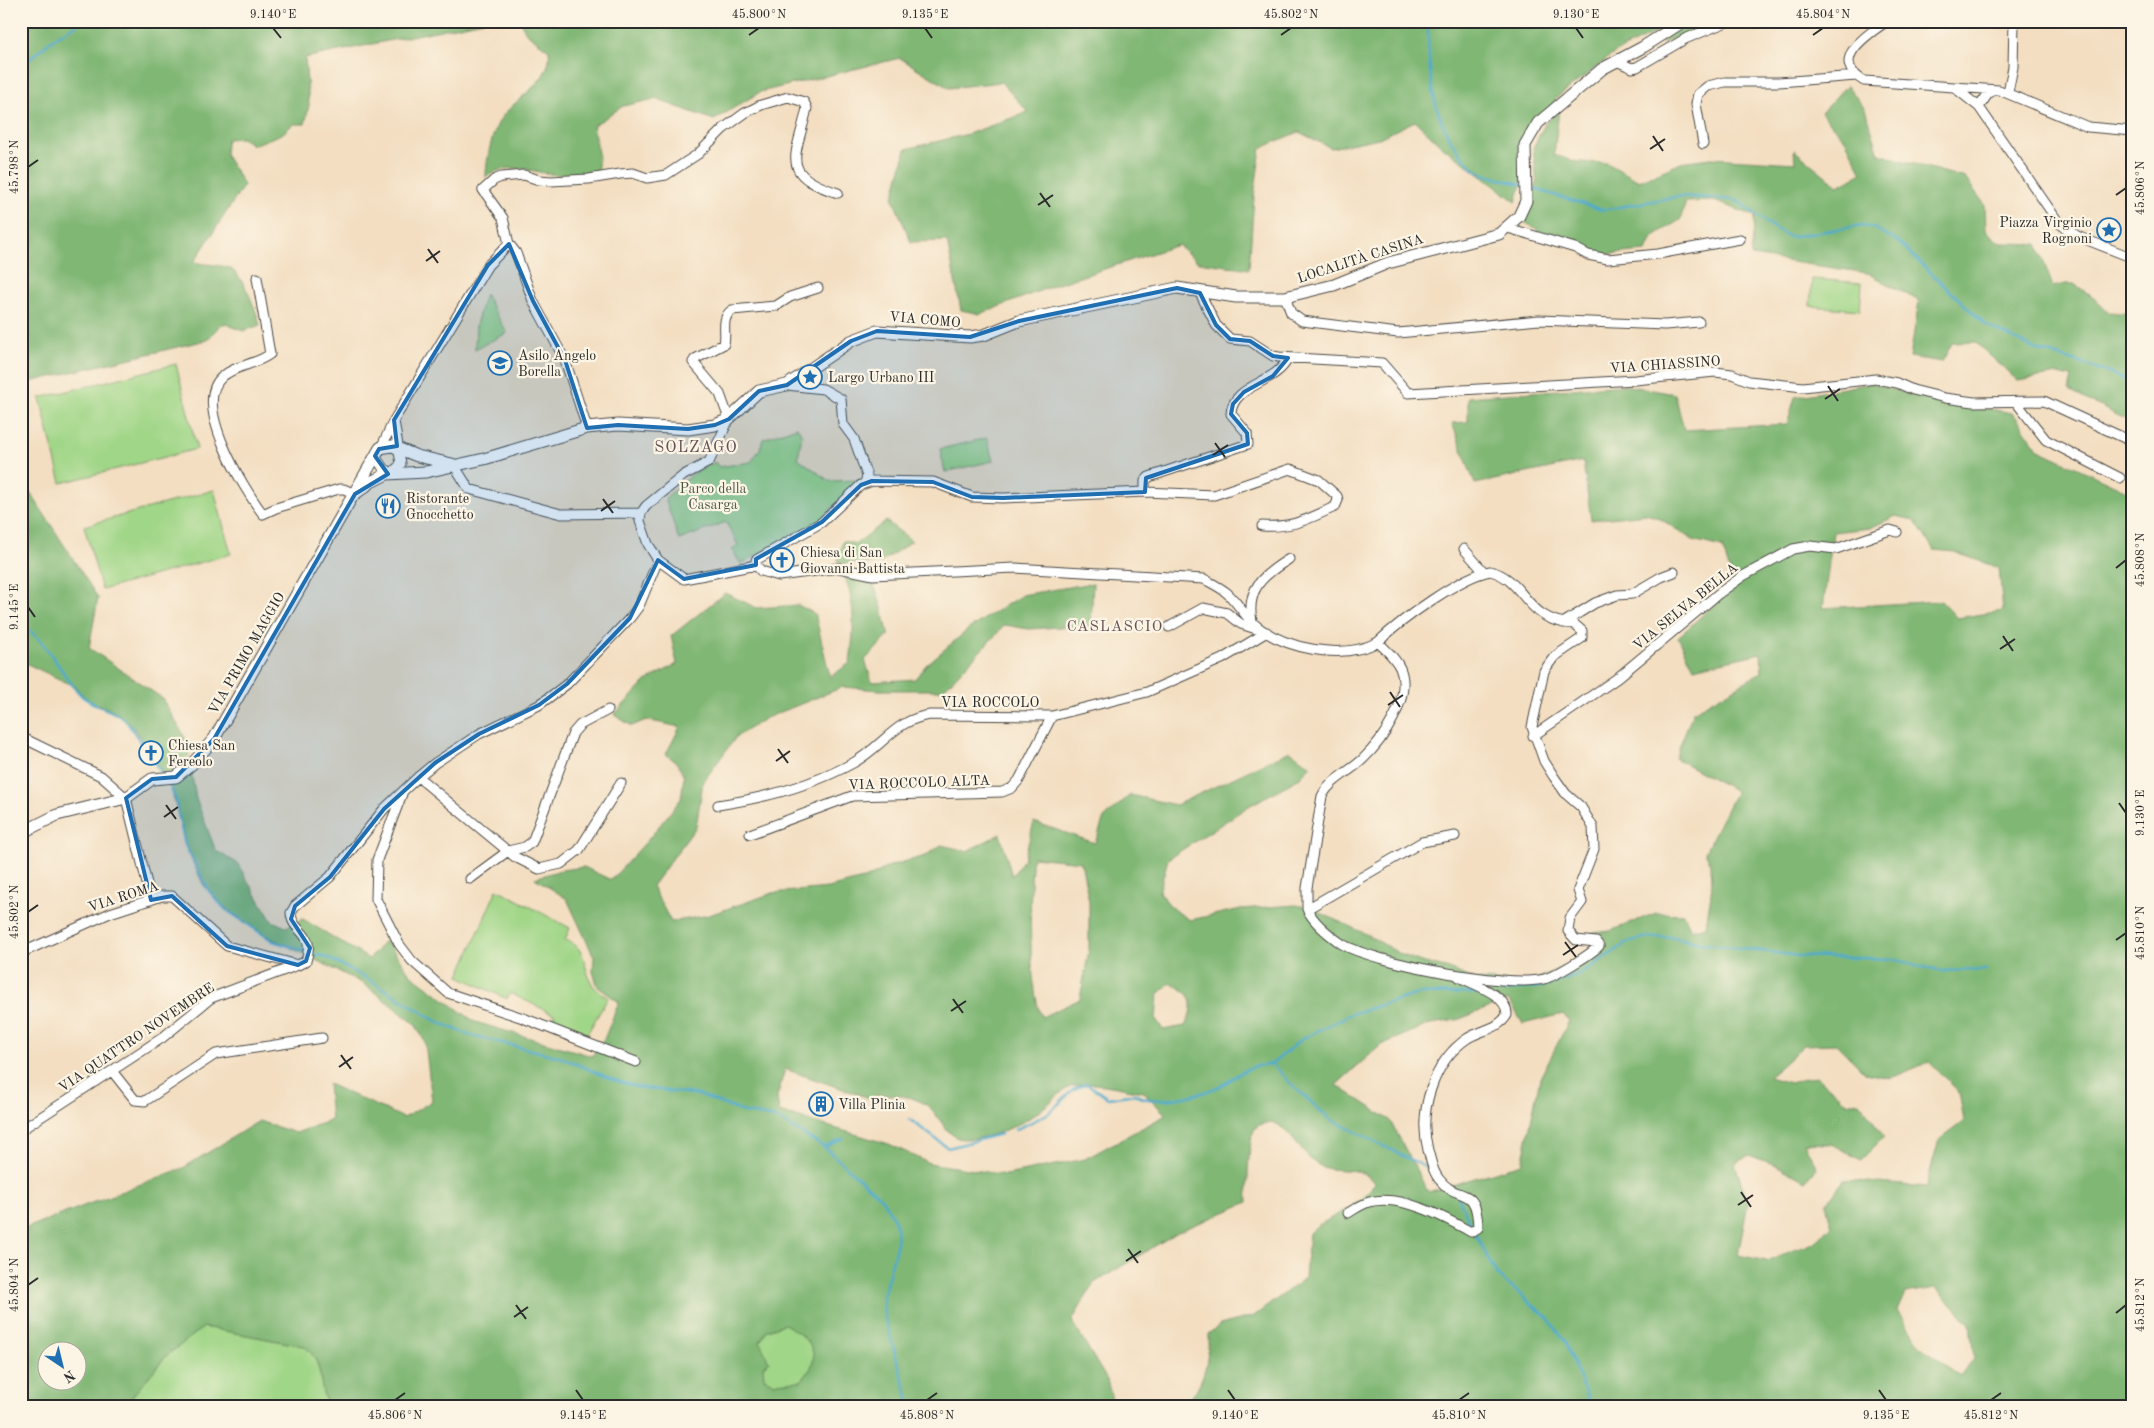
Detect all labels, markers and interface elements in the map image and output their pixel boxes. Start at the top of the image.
text: 45.800°N [732,8,786,21]
text: 9.135°E [902,8,948,21]
text: 45.802°N [1264,8,1318,21]
text: 45.804°N [1796,8,1850,21]
text: 9.140°E [250,9,296,21]
text: 9.130°E [1553,9,1599,21]
text: 45.798°N [8,140,21,194]
text: 45.806°N [2134,161,2147,215]
place label: Piazza Virginio Rognoni [1999,216,2092,246]
place icon: Piazza Virginio Rognoni [2096,217,2122,243]
street label: LOCALITÀ CASINA [1295,229,1425,286]
street label: VIA COMO [889,310,961,330]
place label: Asilo Angelo Borella [518,349,596,379]
school or university icon: Asilo Angelo Borella [487,350,513,376]
street label: VIA CHIASSINO [1609,354,1721,376]
place icon: Largo Urbano III [797,364,823,390]
place label: Largo Urbano III [828,371,934,385]
district label: SOLZAGO [654,440,738,456]
park label: Parco della Casarga [680,482,746,512]
place label: Ristorante Gnocchetto [406,492,474,522]
restaurant icon: Ristorante Gnocchetto [375,493,401,519]
text: 45.808°N [2134,533,2147,587]
place label: Chiesa di San Giovanni Battista [800,546,905,576]
church icon: Chiesa di San Giovanni Battista [769,547,795,573]
street label: VIA SELVA BELLA [1631,560,1741,653]
text: 9.145°E [8,584,21,630]
street label: VIA PRIMO MAGGIO [206,590,288,717]
district label: CASLASCIO [1067,620,1163,635]
street label: VIA ROCCOLO [941,696,1039,710]
place label: Chiesa San Fereolo [168,739,236,769]
church icon: Chiesa San Fereolo [138,740,164,766]
street label: VIA ROCCOLO ALTA [848,774,991,792]
text: 9.130°E [2135,790,2147,836]
street label: VIA ROMA [86,879,161,915]
text: 45.802°N [8,885,21,939]
text: 45.810°N [2134,906,2147,960]
street label: VIA QUATTRO NOVEMBRE [56,980,217,1095]
building icon: Villa Plinia [808,1091,834,1117]
place label: Villa Plinia [838,1098,906,1112]
text: 45.804°N [8,1258,21,1312]
text: 45.812°N [2134,1278,2147,1332]
north arrow [38,1340,88,1390]
text: N [60,1367,77,1385]
text: 45.806°N [368,1409,422,1422]
text: 9.145°E [560,1409,606,1422]
text: 45.808°N [900,1409,954,1422]
text: 45.810°N [1432,1409,1486,1422]
text: 9.135°E [1863,1409,1909,1422]
text: 45.812°N [1964,1409,2018,1422]
text: 9.140°E [1212,1410,1258,1422]

